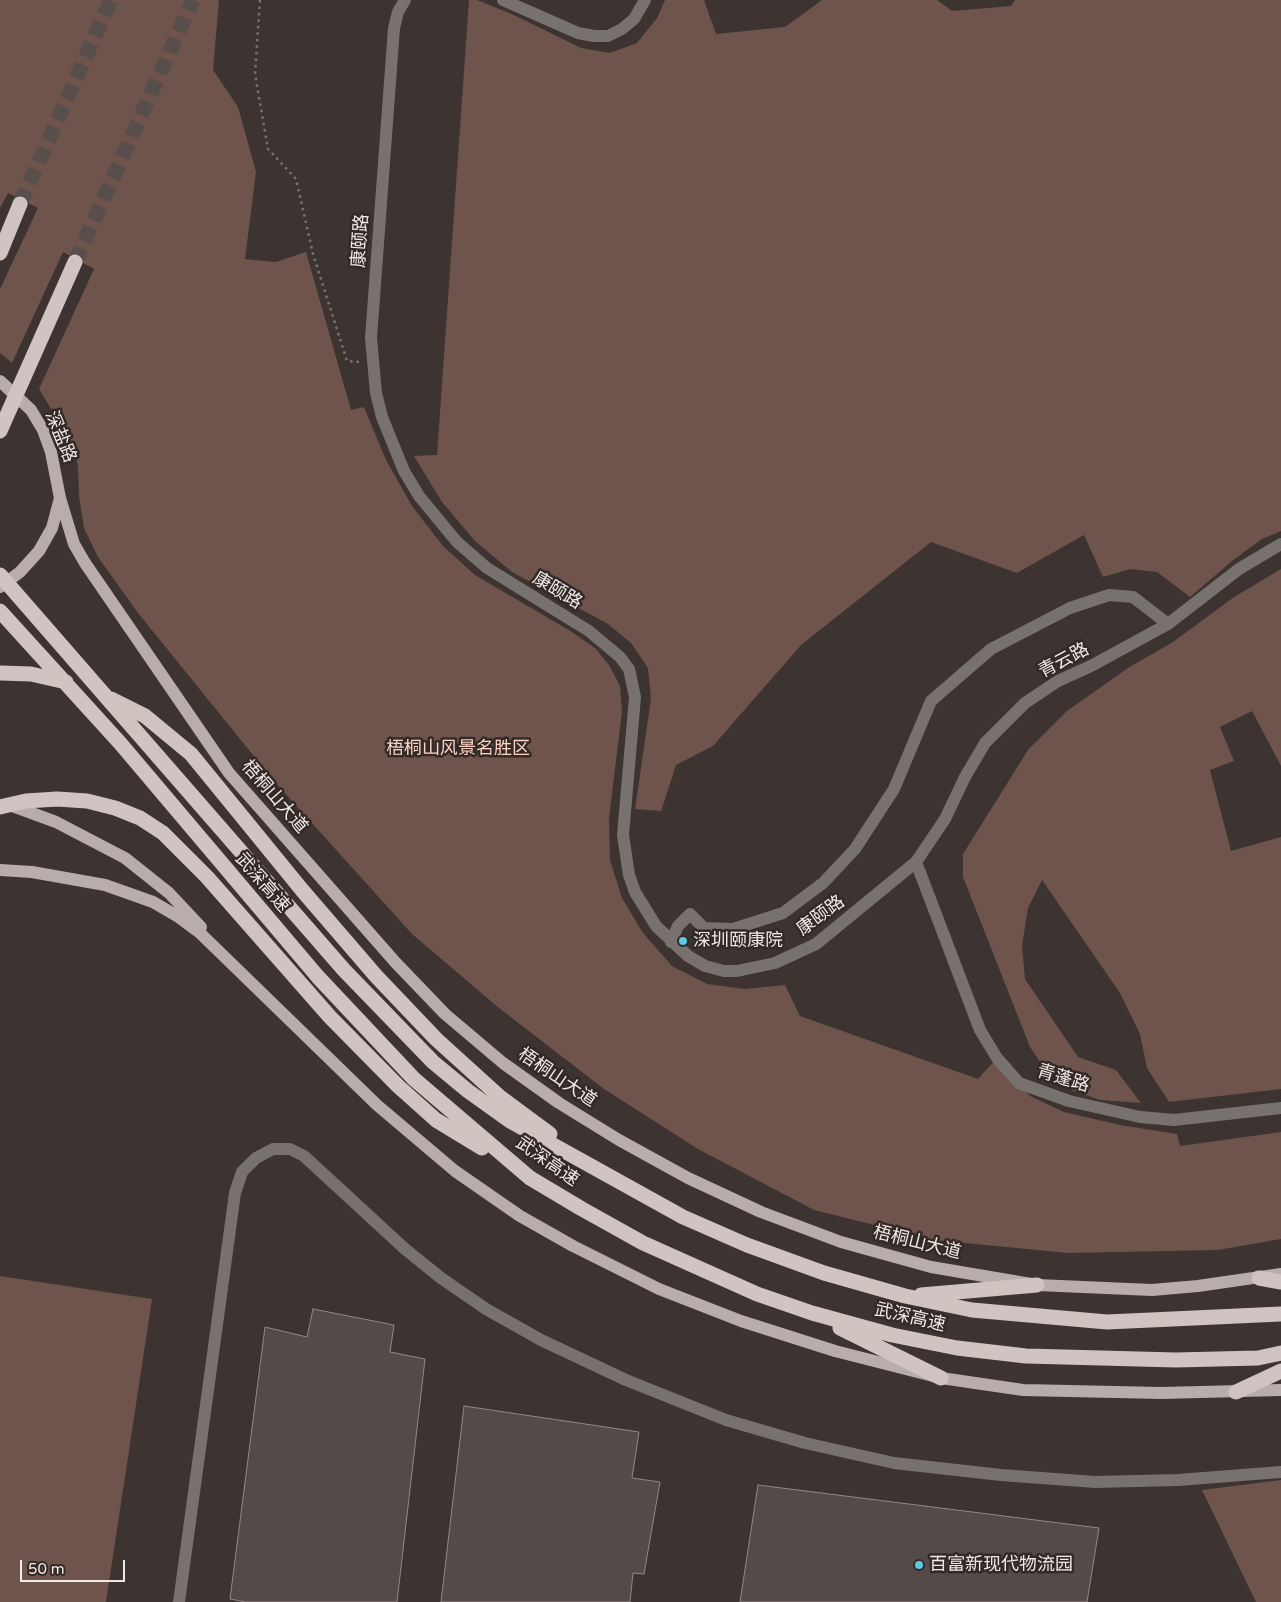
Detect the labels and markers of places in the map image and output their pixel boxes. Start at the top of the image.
place label: 深圳颐康院 [693,930,783,952]
marker: 深圳颐康院 [677,935,689,947]
place label: 百富新现代物流园 [929,1554,1073,1576]
marker: 百富新现代物流园 [913,1559,925,1571]

